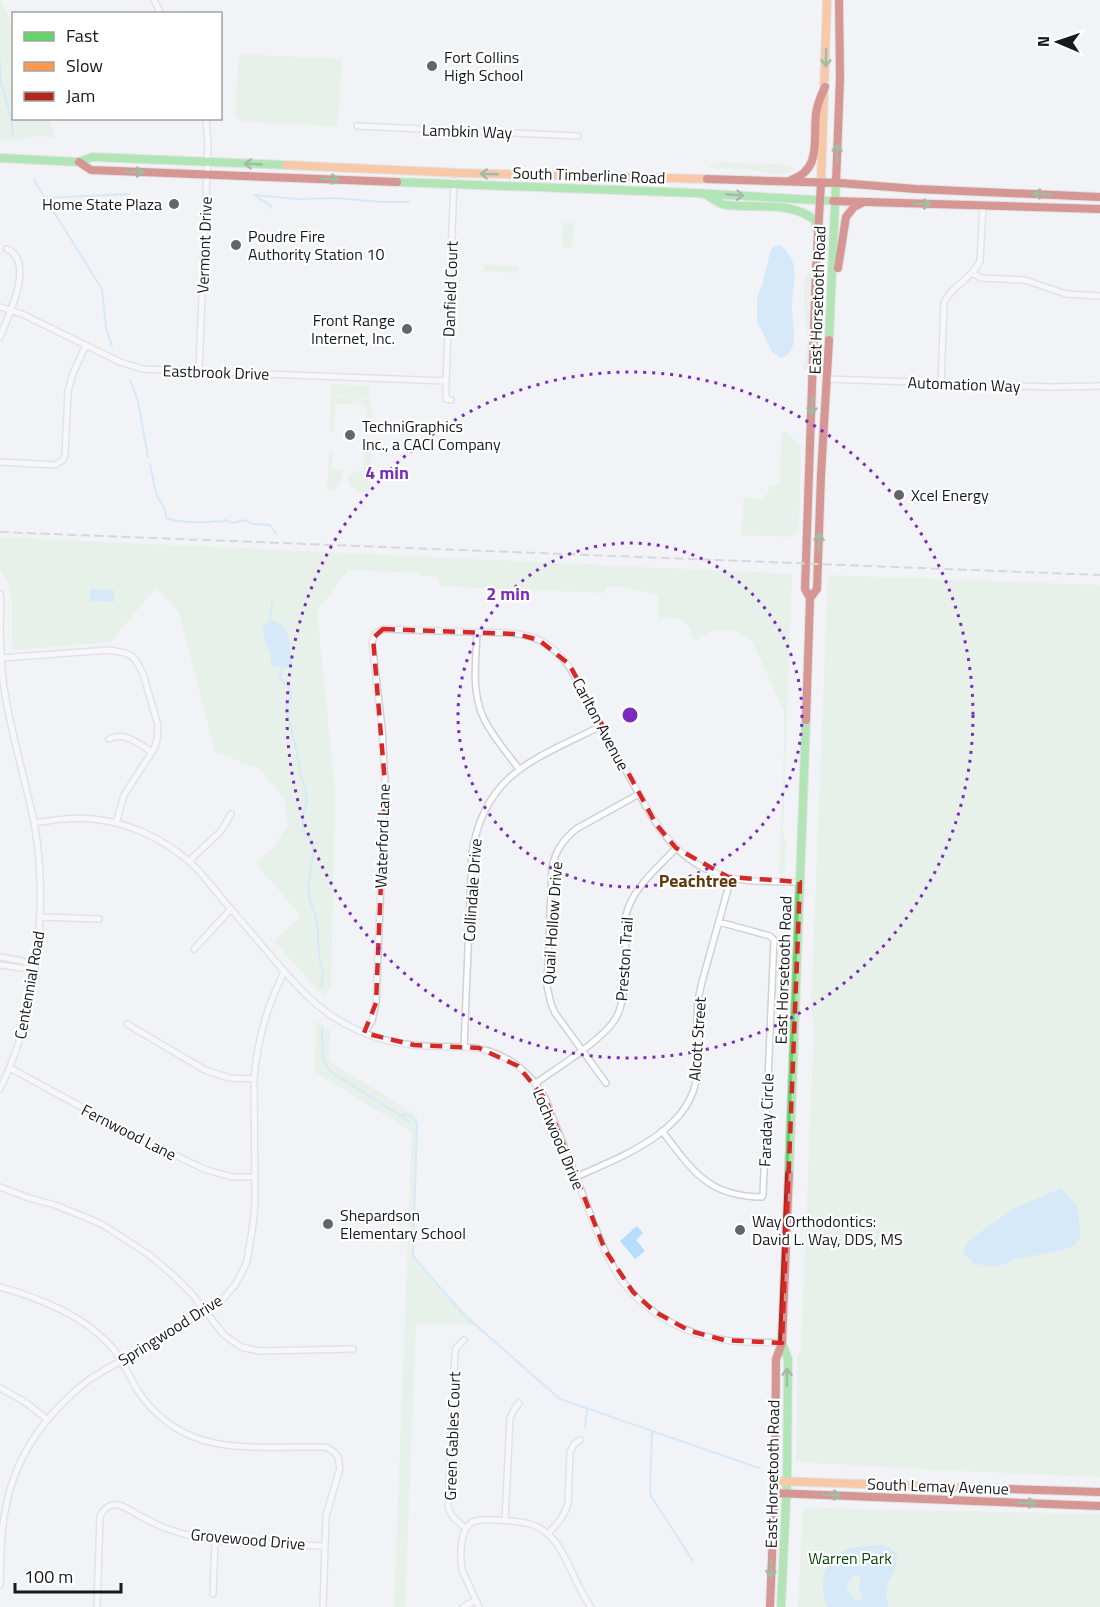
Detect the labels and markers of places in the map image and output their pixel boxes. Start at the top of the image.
place label: Fort Collins High School [444,45,523,87]
marker: Fort Collins High School [425,59,439,73]
place label: Home State Plaza [42,192,162,216]
marker: Home State Plaza [167,197,181,211]
place label: Poudre Fire Authority Station 10 [248,224,384,266]
marker: Poudre Fire Authority Station 10 [229,238,243,252]
place label: Front Range Internet, Inc. [311,308,395,350]
marker: Front Range Internet, Inc. [400,322,414,336]
place label: TechniGraphics Inc., a CACI Company [362,414,501,456]
marker: TechniGraphics Inc., a CACI Company [343,428,357,442]
place label: Xcel Energy [911,483,989,507]
marker: Xcel Energy [892,488,906,502]
centre of rings [620,705,640,725]
place label: Shepardson Elementary School [340,1203,466,1245]
place label: Way Orthodontics: David L. Way, DDS, MS [752,1209,903,1251]
marker: Shepardson Elementary School [321,1217,335,1231]
marker: Way Orthodontics: David L. Way, DDS, MS [733,1223,747,1237]

